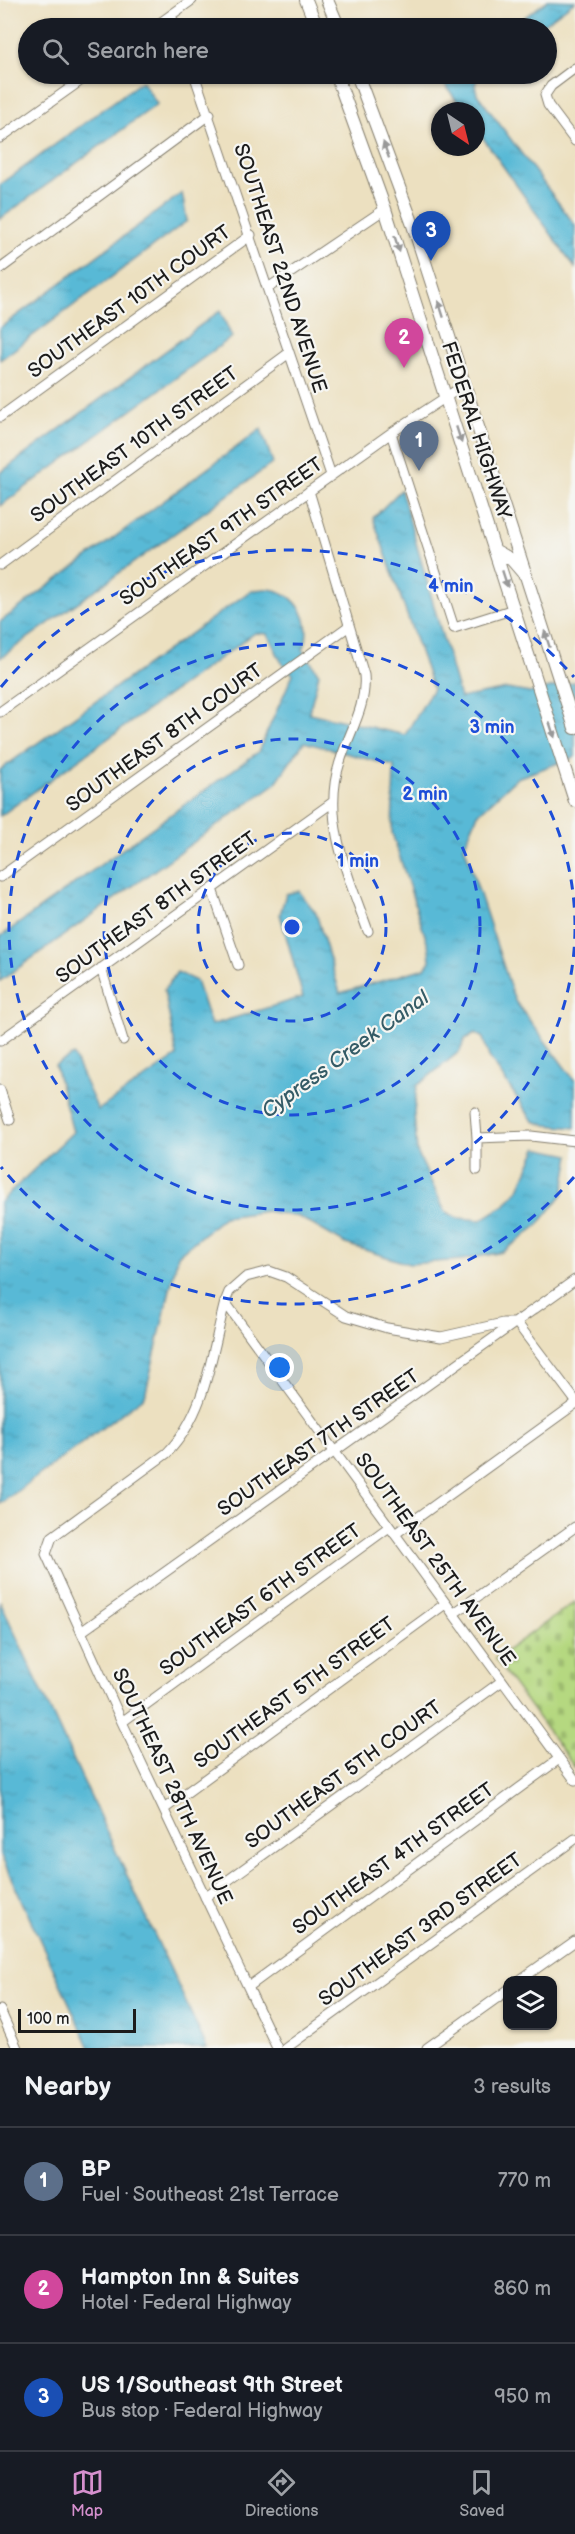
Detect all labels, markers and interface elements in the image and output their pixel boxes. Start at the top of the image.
search box [18,18,557,84]
icon: search [39,35,72,68]
text: Search here [87,38,209,65]
north arrow [431,102,485,156]
street label: SOUTHEAST 22ND AVENUE [228,141,332,396]
one-way arrow [381,141,391,159]
pin: 3 [412,212,450,261]
street label: SOUTHEAST 10TH COURT [23,220,236,384]
one-way arrow [393,235,402,253]
one-way arrow [436,300,445,318]
pin: 2 [384,318,424,368]
street label: FEDERAL HIGHWAY [436,338,516,523]
street label: SOUTHEAST 10TH STREET [26,361,243,528]
pin: 1 [400,422,438,471]
one-way arrow [455,426,464,444]
street label: SOUTHEAST 9TH STREET [115,452,328,611]
one-way arrow [500,570,510,588]
text: 4 min [428,576,474,597]
one-way arrow [542,630,551,648]
street label: SOUTHEAST 8TH COURT [62,658,268,817]
text: 3 min [469,717,515,738]
one-way arrow [548,721,557,739]
text: 2 min [402,784,448,805]
street label: SOUTHEAST 8TH STREET [51,827,262,989]
text: 1 min [337,851,379,872]
centre of rings [282,917,302,937]
water label: Cypress Creek Canal [257,985,435,1124]
your location [265,1353,294,1382]
street label: SOUTHEAST 7TH STREET [213,1364,424,1522]
street label: SOUTHEAST 25TH AVENUE [350,1448,521,1671]
street label: SOUTHEAST 6TH STREET [155,1519,366,1681]
street label: SOUTHEAST 5TH STREET [189,1612,400,1774]
street label: SOUTHEAST 28TH AVENUE [107,1665,237,1908]
street label: SOUTHEAST 5TH COURT [241,1695,447,1854]
street label: SOUTHEAST 4TH STREET [288,1778,499,1940]
street label: SOUTHEAST 3RD STREET [314,1848,527,2012]
map controls [503,1976,557,2030]
button: layers [503,1976,557,2030]
scale bar [18,2006,136,2034]
text: 100 m [27,2010,70,2029]
text: Nearby [24,2072,111,2103]
text: 3 results [473,2075,551,2099]
text: BP [81,2156,110,2183]
text: 1 [39,2169,48,2193]
text: 770 m [498,2169,551,2193]
text: Fuel · Southeast 21st Terrace [81,2183,339,2207]
text: Hampton Inn & Suites [81,2264,299,2291]
text: 2 [38,2277,49,2301]
text: 860 m [493,2277,551,2301]
text: Hotel · Federal Highway [81,2291,292,2315]
text: US 1/Southeast 9th Street [81,2372,343,2399]
text: 3 [38,2385,49,2409]
text: 950 m [494,2385,551,2409]
text: Bus stop · Federal Highway [81,2399,322,2423]
tab: Map [71,2466,104,2521]
tab: Directions [245,2466,318,2521]
tab: Saved [459,2466,504,2521]

